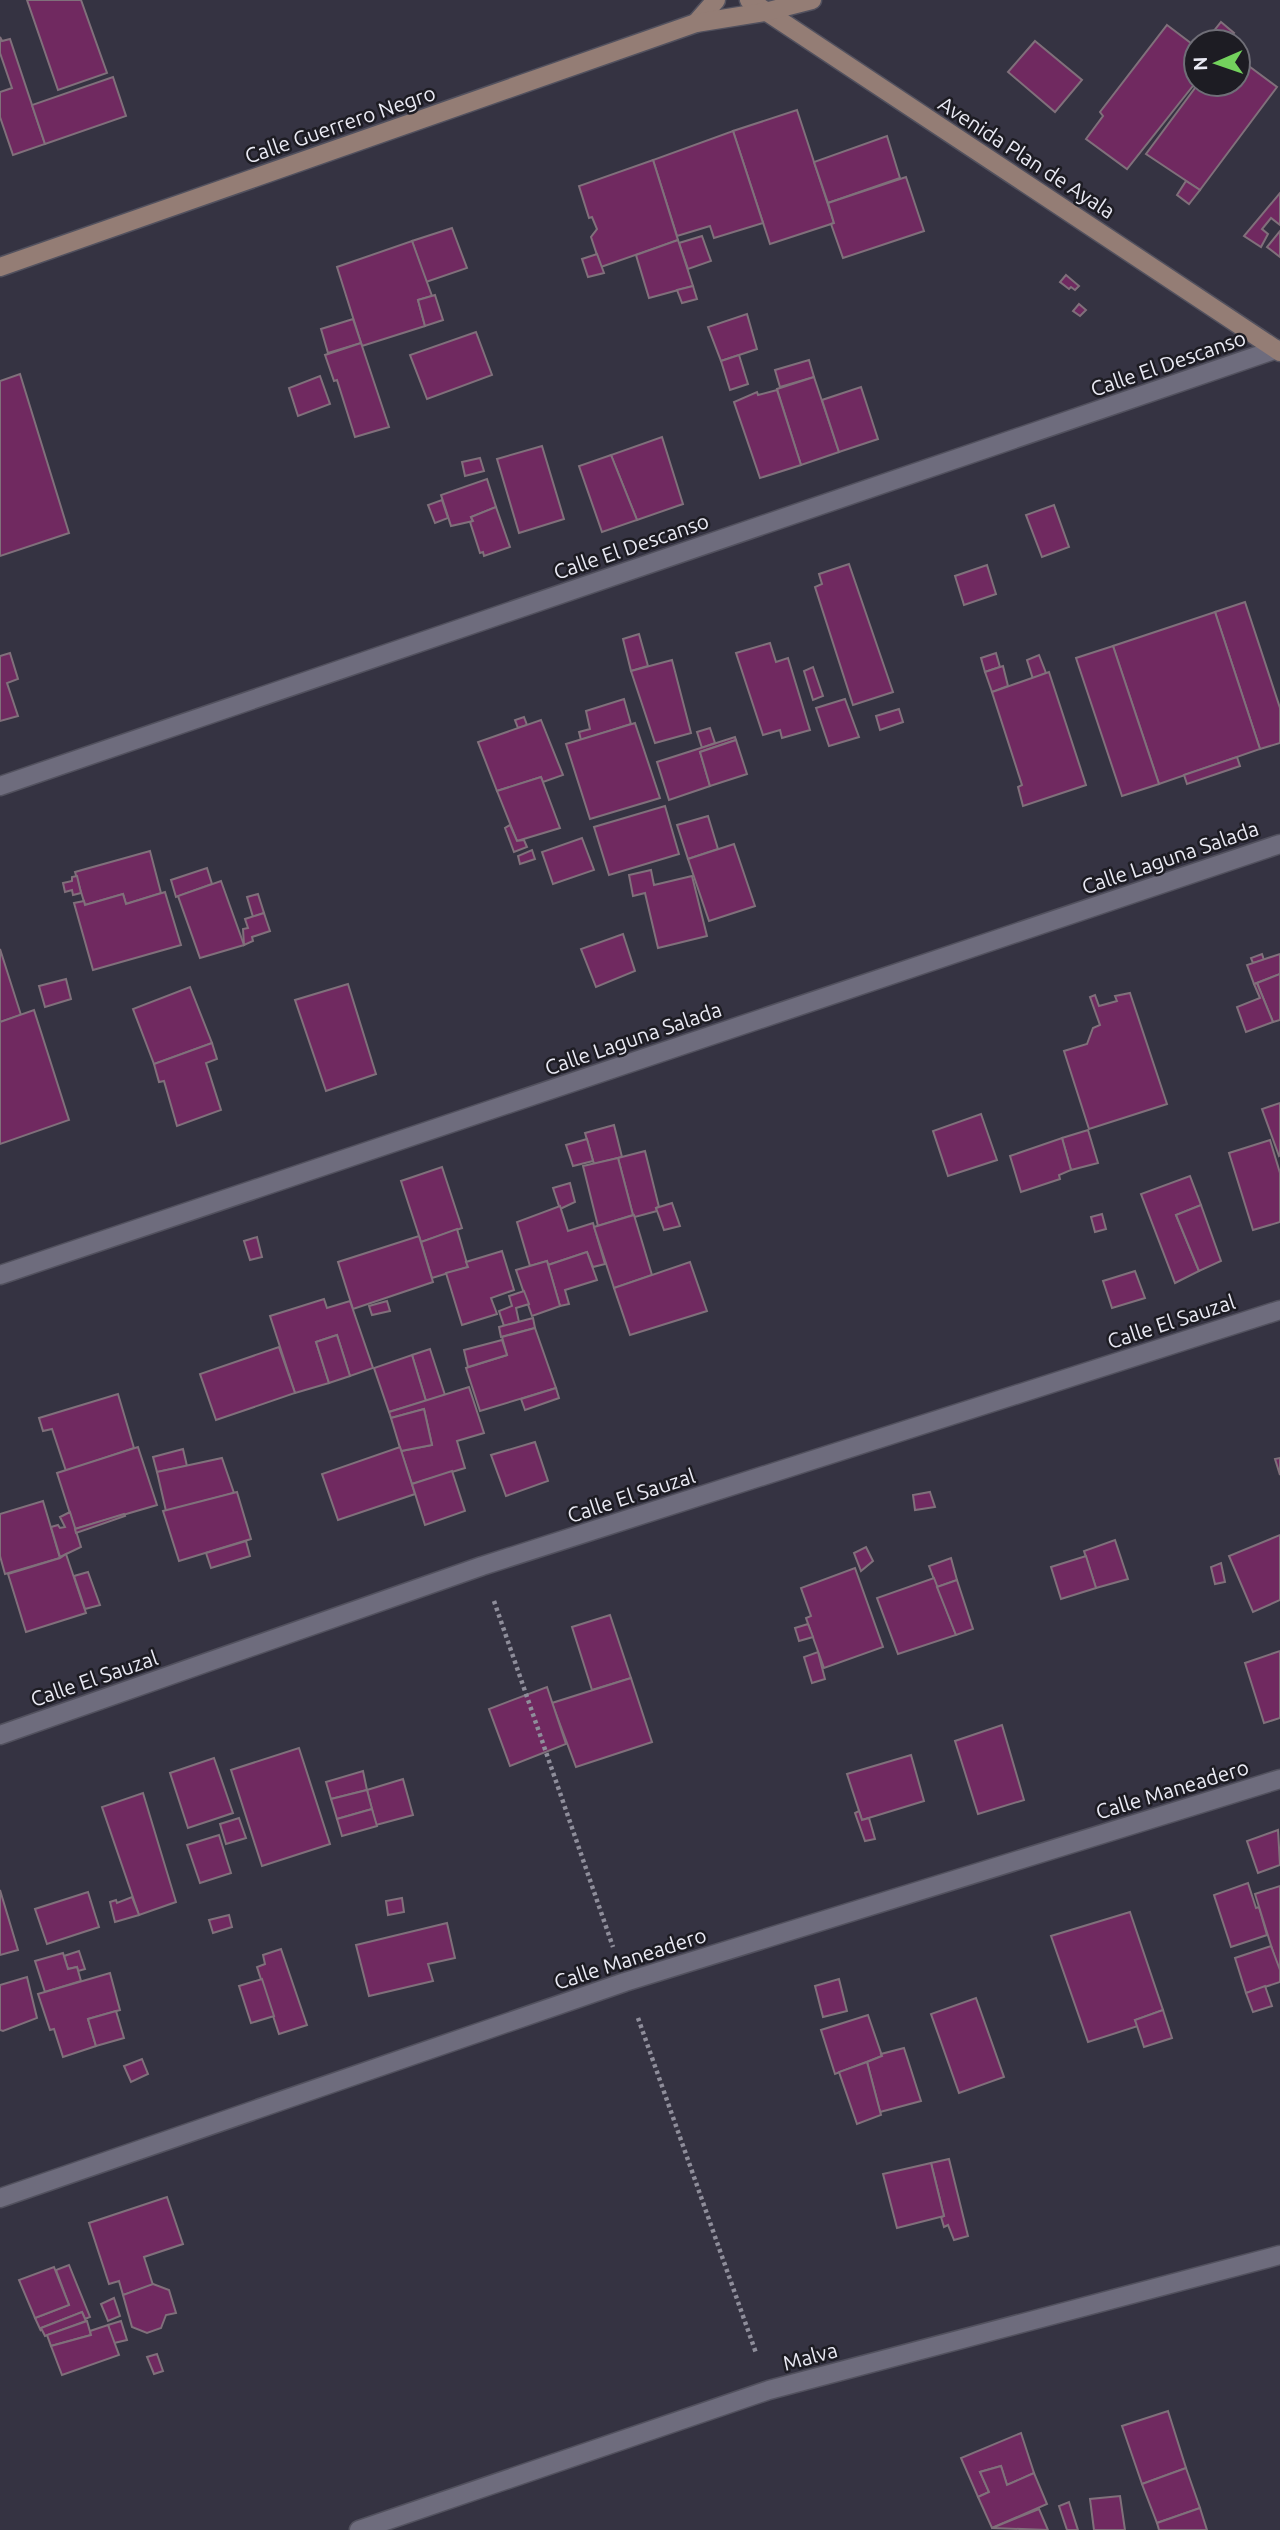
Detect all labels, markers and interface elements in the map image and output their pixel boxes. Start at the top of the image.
north arrow [1182,28,1252,98]
text: N [1189,56,1211,71]
street label: Calle Guerrero Negro [242,80,438,168]
street label: Avenida Plan de Ayala [934,91,1120,223]
street label: Calle El Descanso [1087,325,1249,401]
street label: Calle El Descanso [550,508,712,584]
street label: Calle Laguna Salada [1078,815,1262,899]
street label: Calle Laguna Salada [541,996,725,1080]
street label: Calle El Sauzal [1104,1289,1238,1353]
street label: Calle El Sauzal [564,1463,698,1527]
street label: Calle El Sauzal [27,1645,161,1711]
street label: Calle Maneadero [1093,1754,1251,1824]
street label: Calle Maneadero [551,1922,709,1994]
street label: Malva [780,2337,840,2375]

